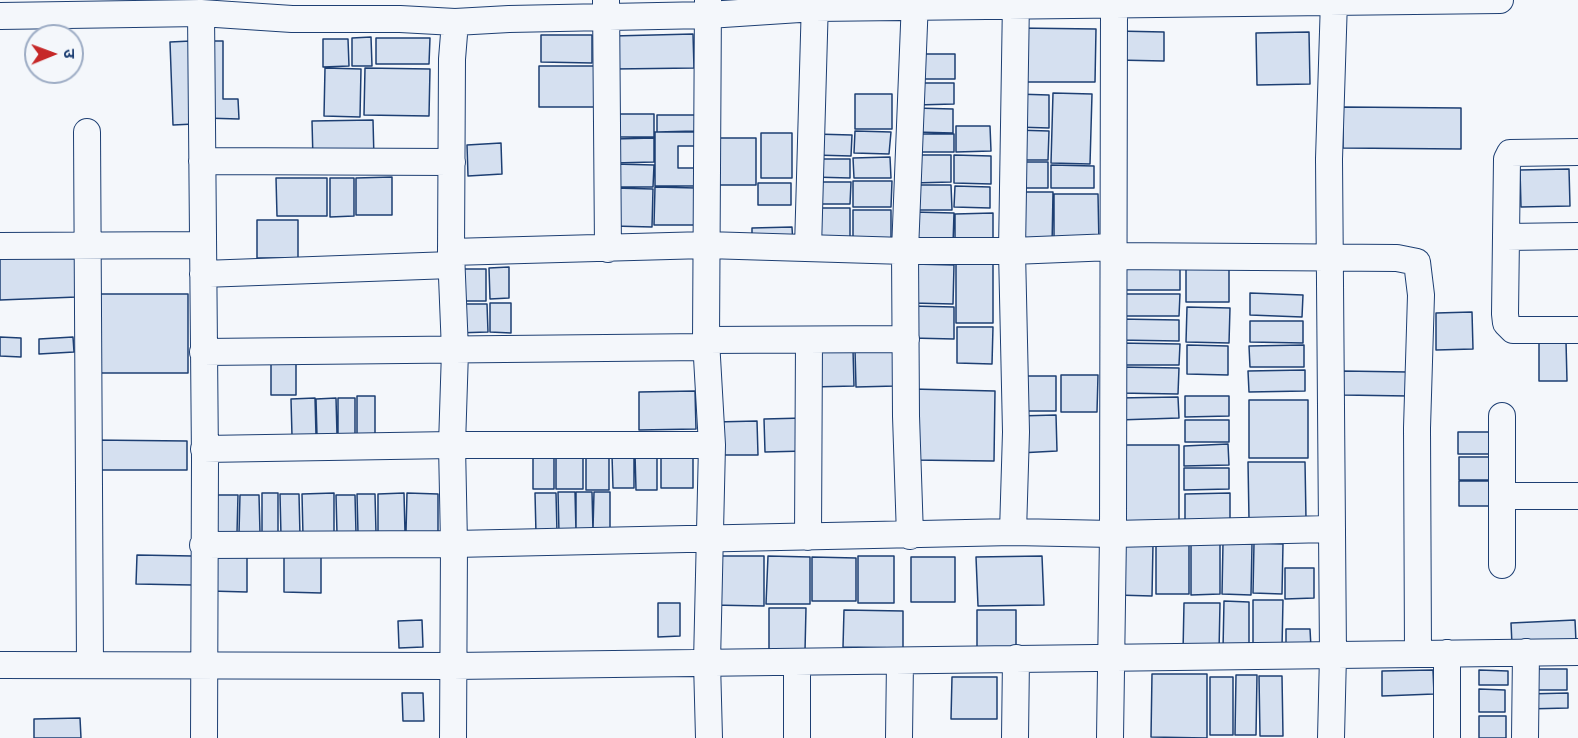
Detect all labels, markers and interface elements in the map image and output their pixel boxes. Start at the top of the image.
north arrow [24,24,84,84]
text: उ [59,49,81,59]

